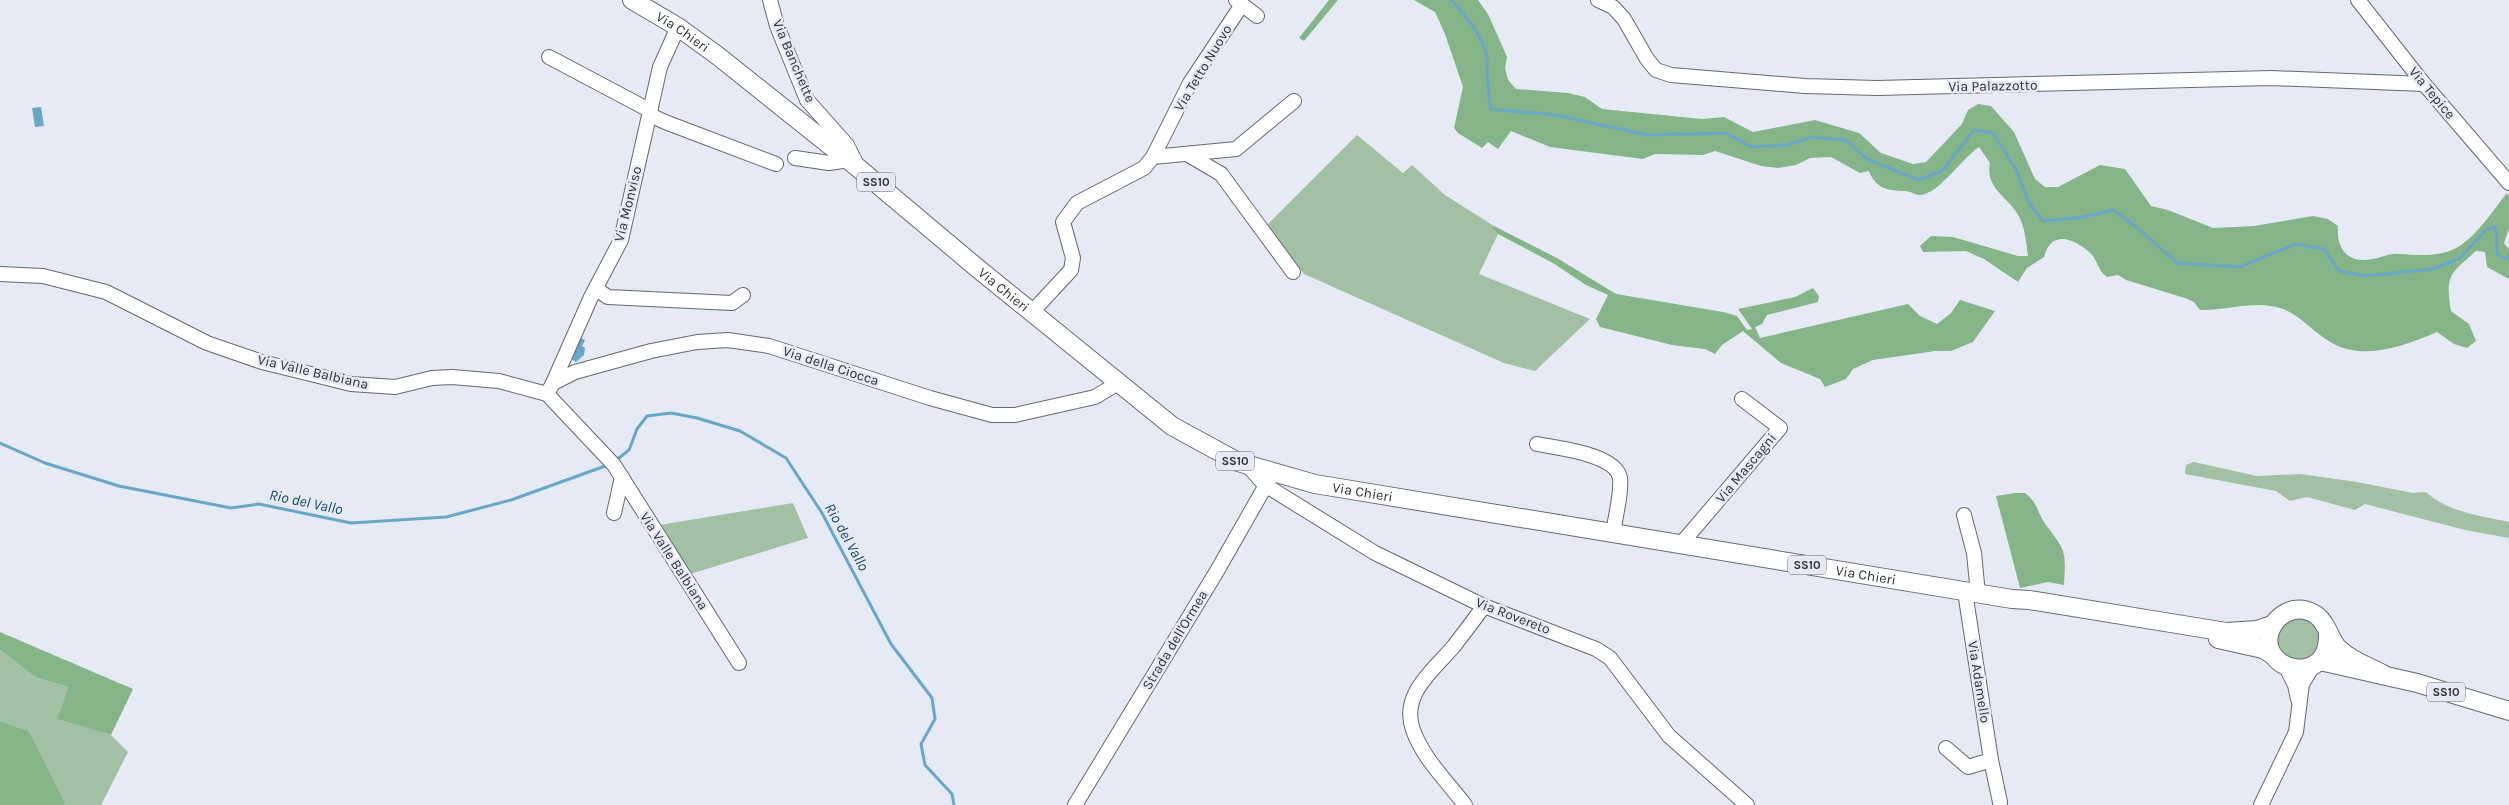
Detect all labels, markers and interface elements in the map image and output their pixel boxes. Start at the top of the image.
street label: Via Chieri [653,8,713,56]
street label: Via Banchette [769,17,819,105]
street label: Via Tetto Nuovo [1170,22,1236,114]
street label: Via Tepice [2405,63,2459,123]
street label: Via Palazzotto [1948,77,2038,95]
street label: Via Monviso [610,164,646,244]
road number: SS10 [857,172,895,192]
street label: Via Chieri [975,264,1033,315]
street label: Via della Ciocca [781,342,881,390]
street label: Via Valle Balbiana [256,351,370,393]
street label: Via Mascagni [1712,430,1780,506]
road number: SS10 [1216,452,1254,471]
street label: Via Chieri [1331,479,1394,505]
water label: Rio del Vallo [268,485,345,519]
water label: Rio del Vallo [821,500,873,574]
street label: Via Valle Balbiana [636,509,712,613]
road number: SS10 [1788,556,1826,574]
street label: Via Chieri [1834,562,1897,588]
street label: Strada dell'Ormea [1139,587,1211,693]
street label: Via Rovereto [1473,594,1553,638]
street label: Via Adamello [1964,640,1994,724]
road number: SS10 [2427,682,2465,702]

